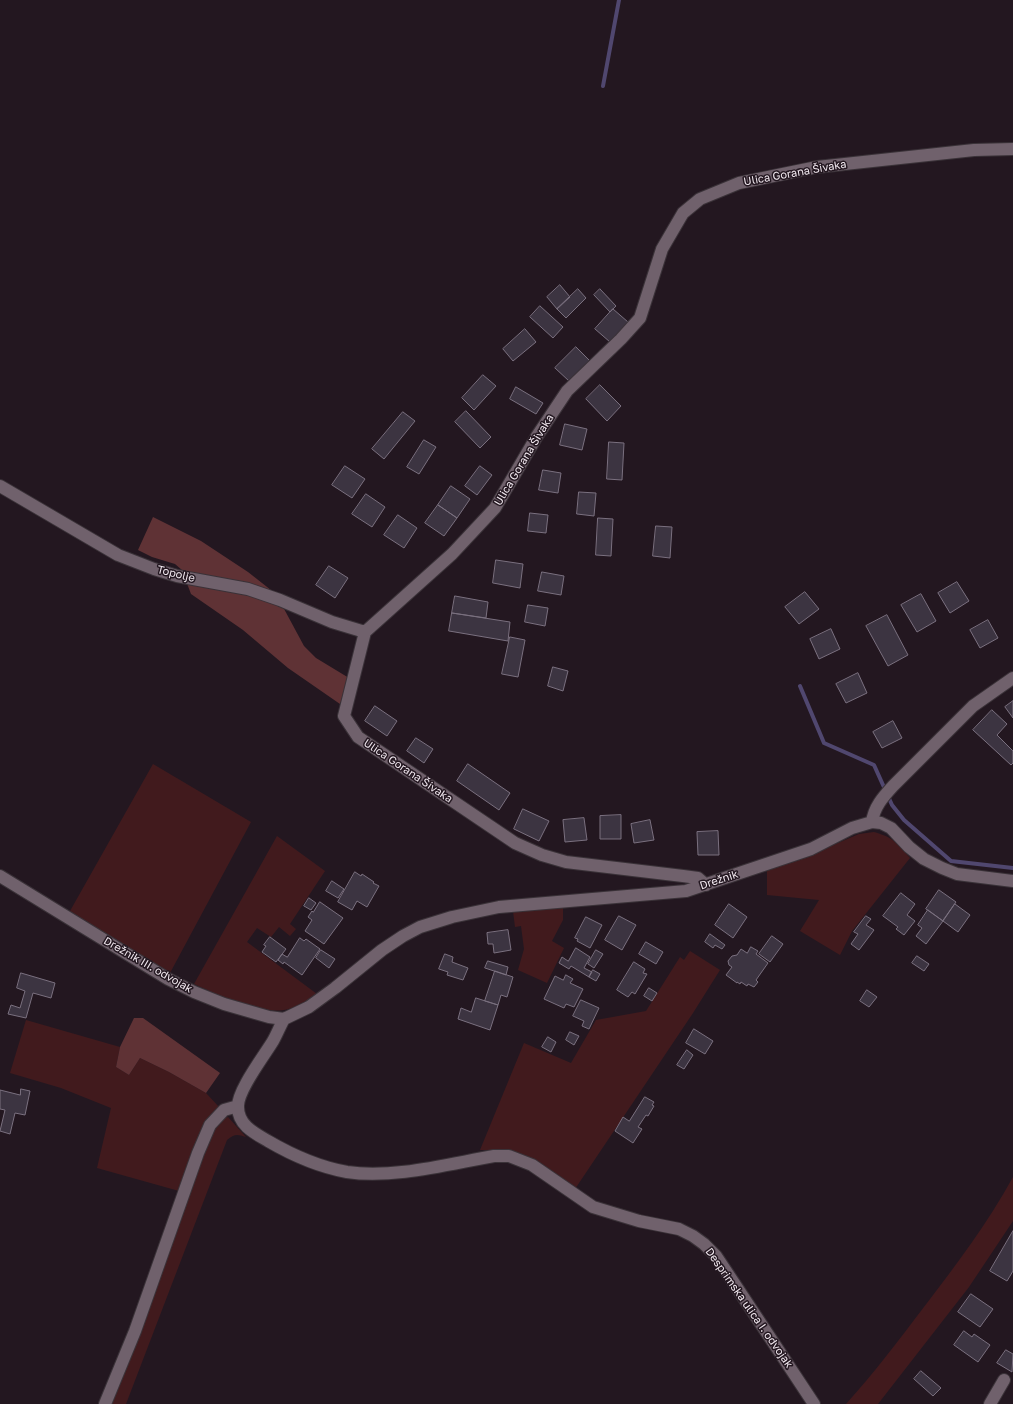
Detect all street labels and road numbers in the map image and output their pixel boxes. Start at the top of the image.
street label: Ulica Gorana Šivaka [743,157,847,189]
street label: Ulica Gorana Šivaka [491,412,557,508]
street label: Topolje [156,563,196,585]
street label: Ulica Gorana Šivaka [361,736,455,806]
street label: Drežnik [698,868,740,892]
street label: Drežnik III. odvojak [101,934,195,996]
street label: Desprimska ulica I. odvojak [702,1245,796,1371]

